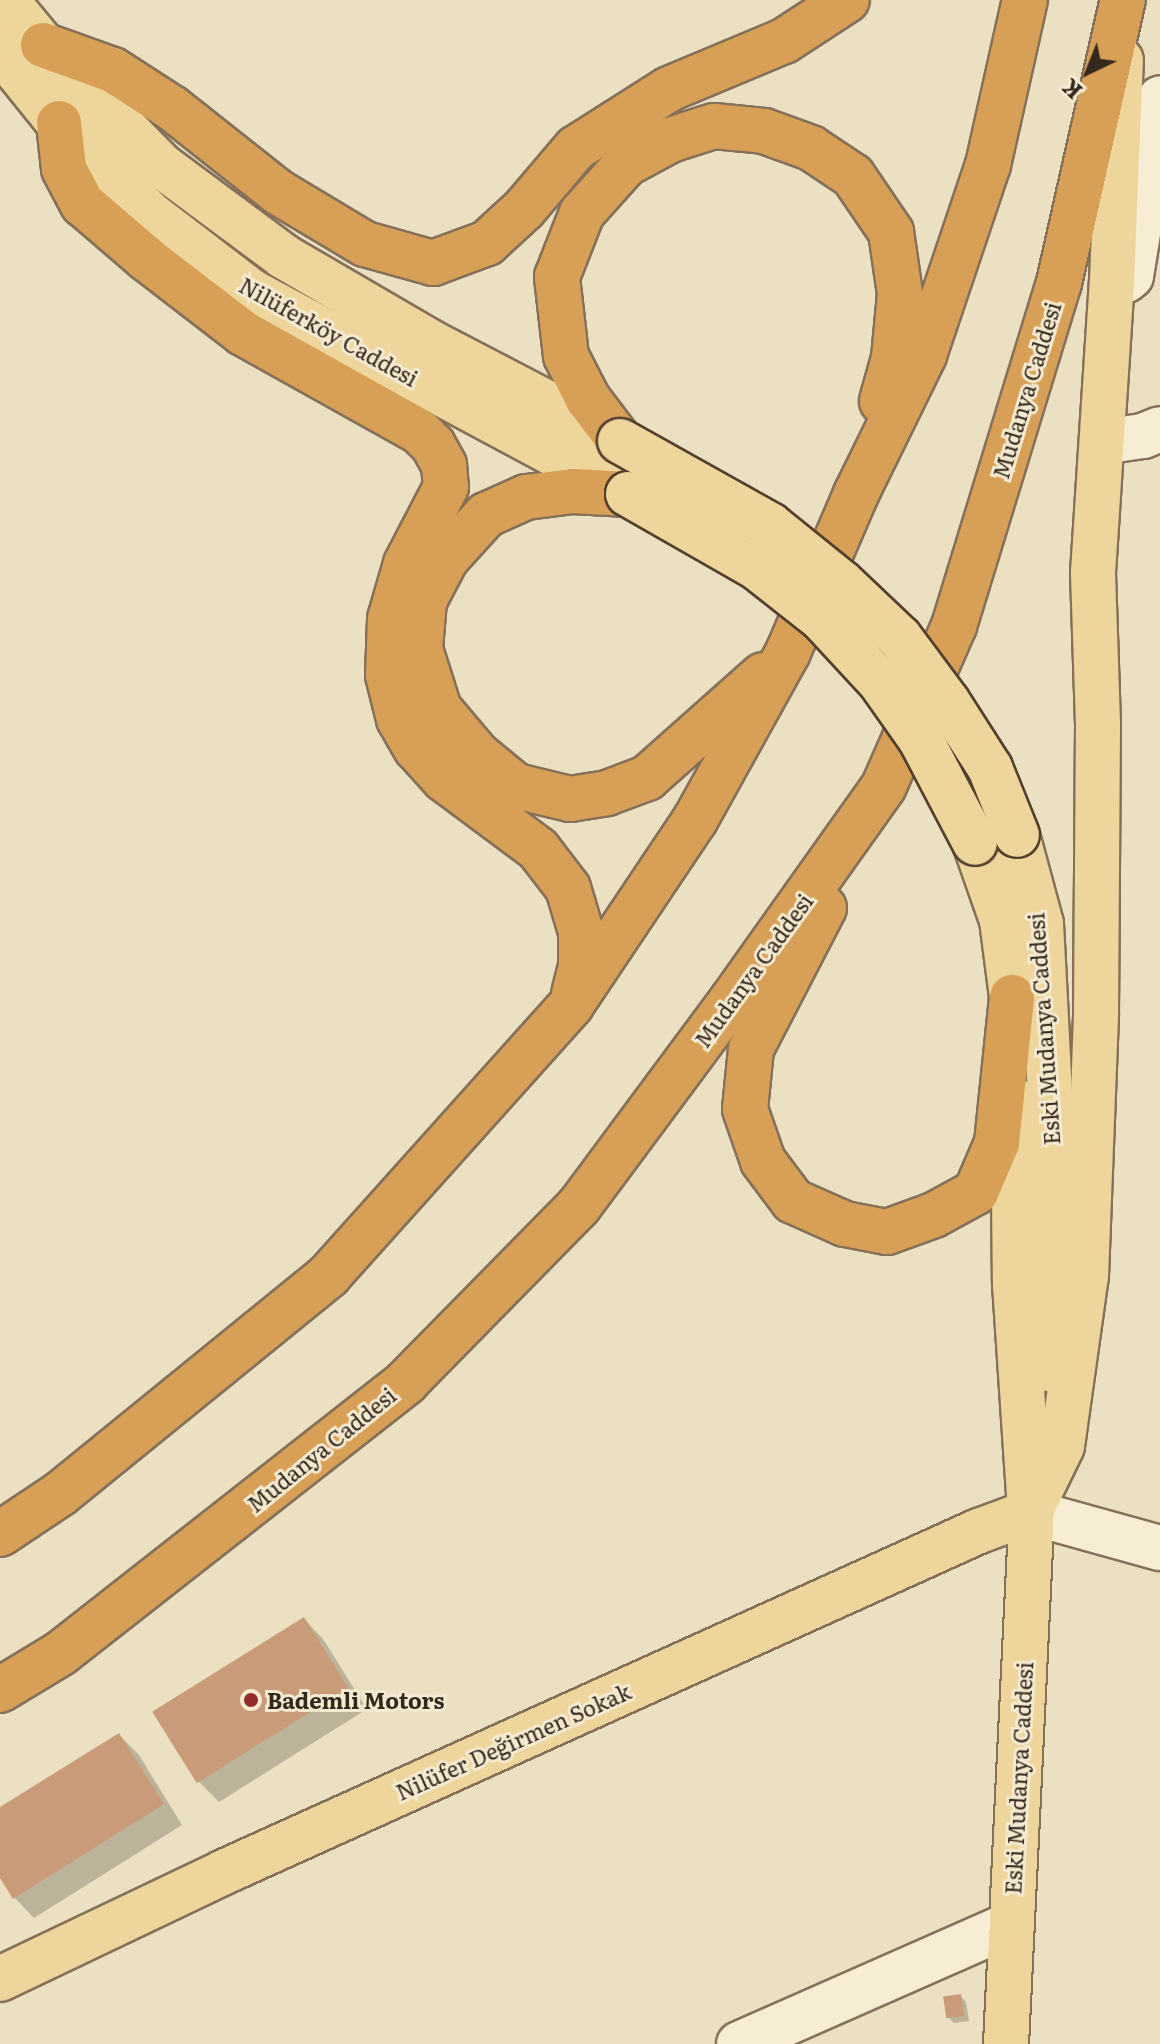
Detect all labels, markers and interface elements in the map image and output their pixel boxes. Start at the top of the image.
north arrow [1048,32,1128,112]
text: K [1054,72,1089,108]
street label: Nilüferköy Caddesi [235,271,423,391]
street label: Mudanya Caddesi [987,298,1065,482]
street label: Mudanya Caddesi [688,888,818,1052]
street label: Eski Mudanya Caddesi [1022,912,1064,1146]
street label: Mudanya Caddesi [241,1381,401,1517]
street label: Eski Mudanya Caddesi [999,1661,1037,1895]
street label: Nilüfer Değirmen Sokak [391,1677,635,1805]
place label: Bademli Motors [267,1687,445,1713]
marker: Bademli Motors [242,1691,260,1709]

